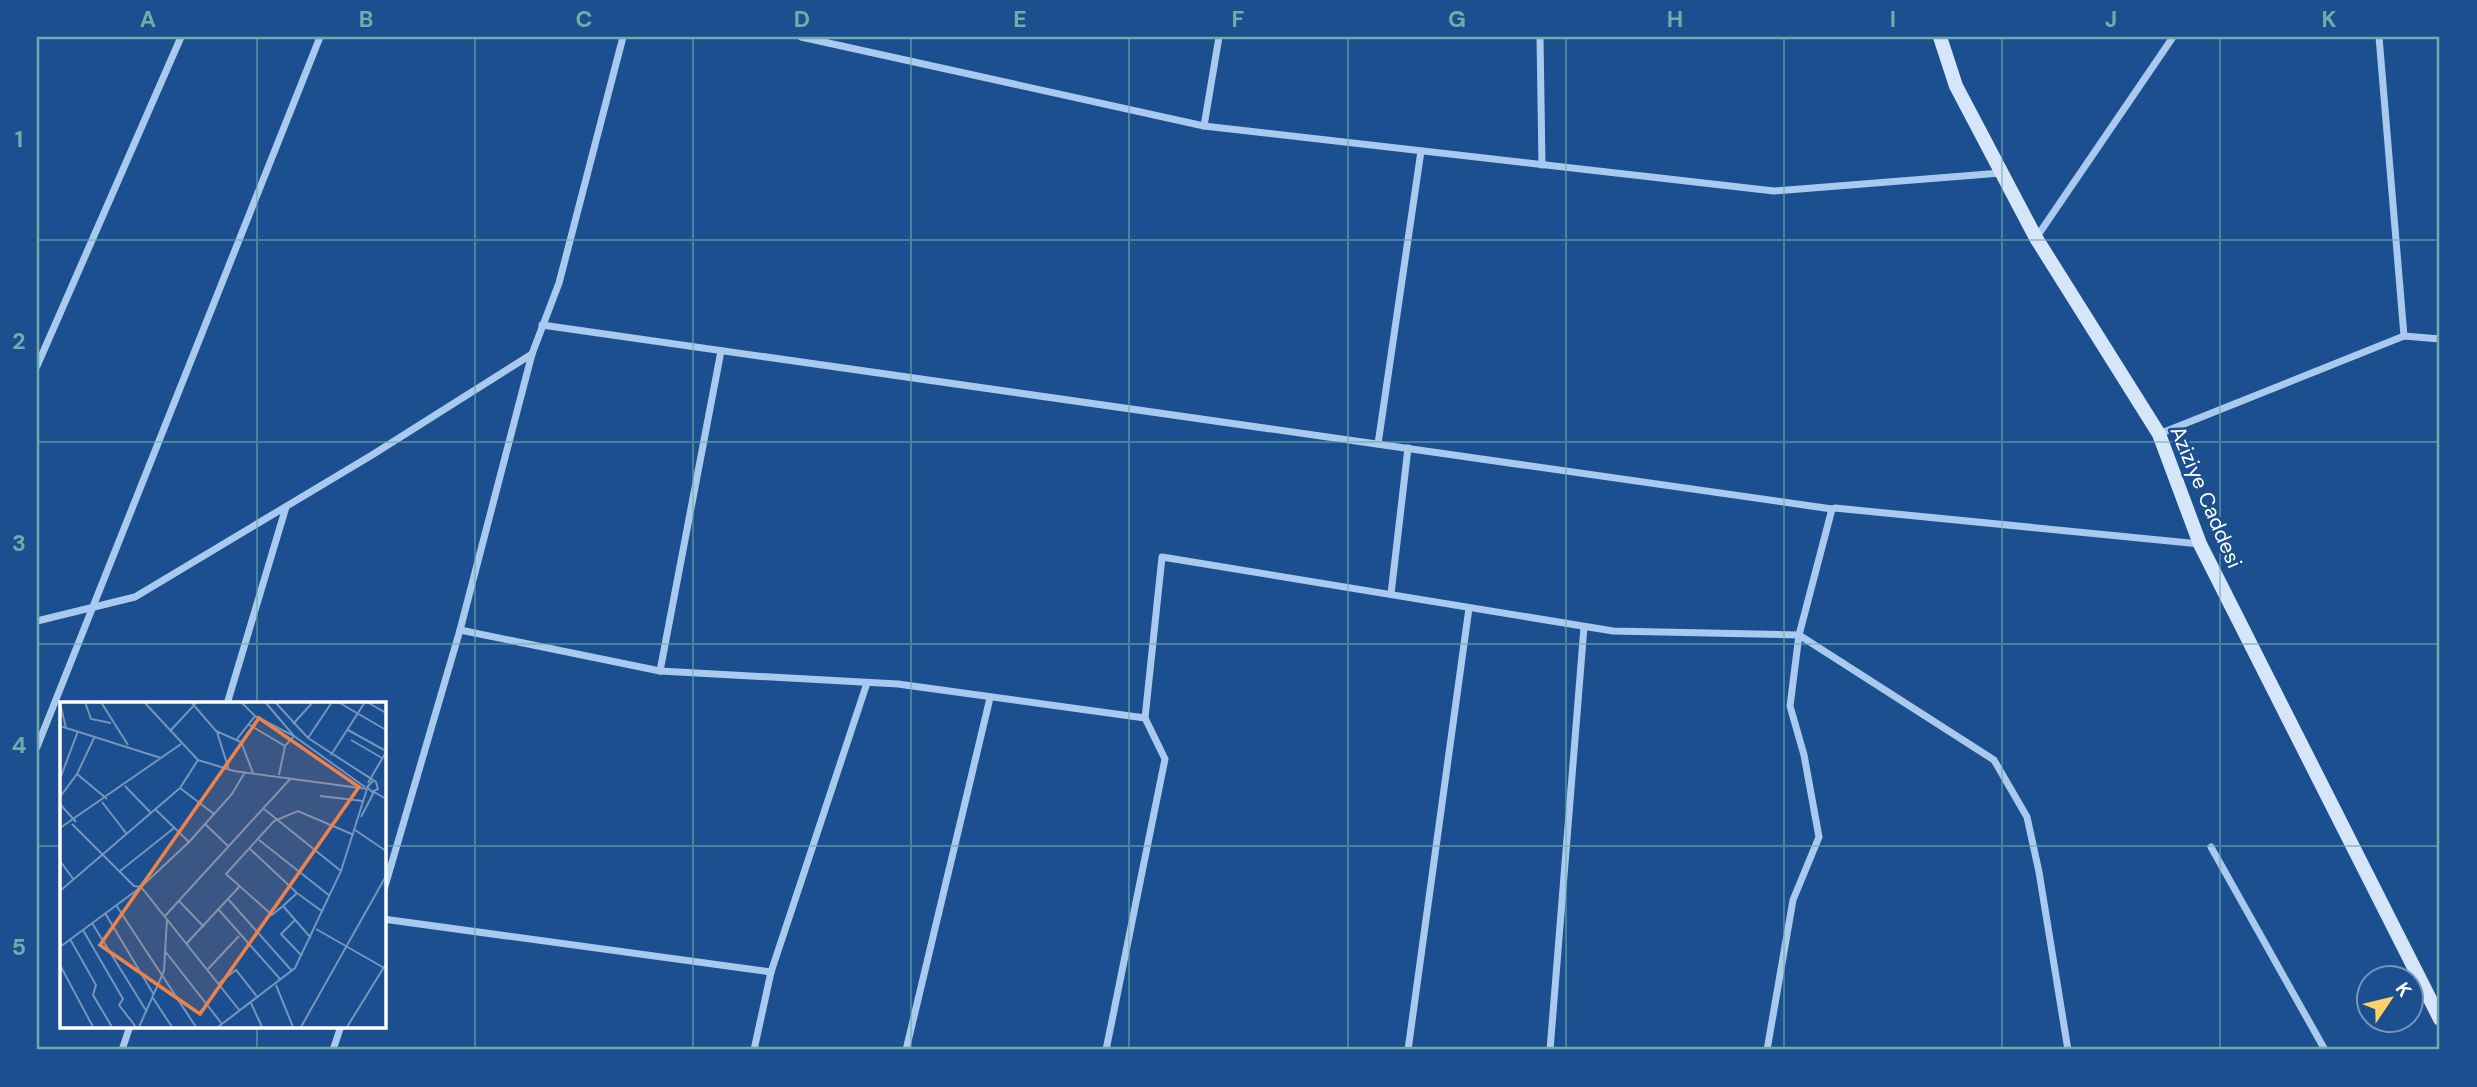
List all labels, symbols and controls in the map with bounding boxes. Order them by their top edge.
text: A [140,4,156,34]
text: B [359,4,373,34]
text: C [576,4,592,34]
text: D [794,4,810,34]
text: E [1013,4,1027,34]
text: F [1232,4,1245,34]
text: G [1448,4,1466,34]
text: H [1667,4,1683,34]
text: I [1890,4,1896,34]
text: J [2105,4,2117,34]
text: K [2321,4,2337,34]
text: 1 [15,124,23,154]
text: 2 [12,326,26,356]
street label: Aziziye Caddesi [2163,422,2249,572]
text: 3 [12,528,26,558]
inset map [60,702,385,1028]
text: 4 [12,730,27,760]
text: 5 [12,932,26,962]
north arrow [2354,964,2424,1034]
text: K [2390,977,2417,1002]

